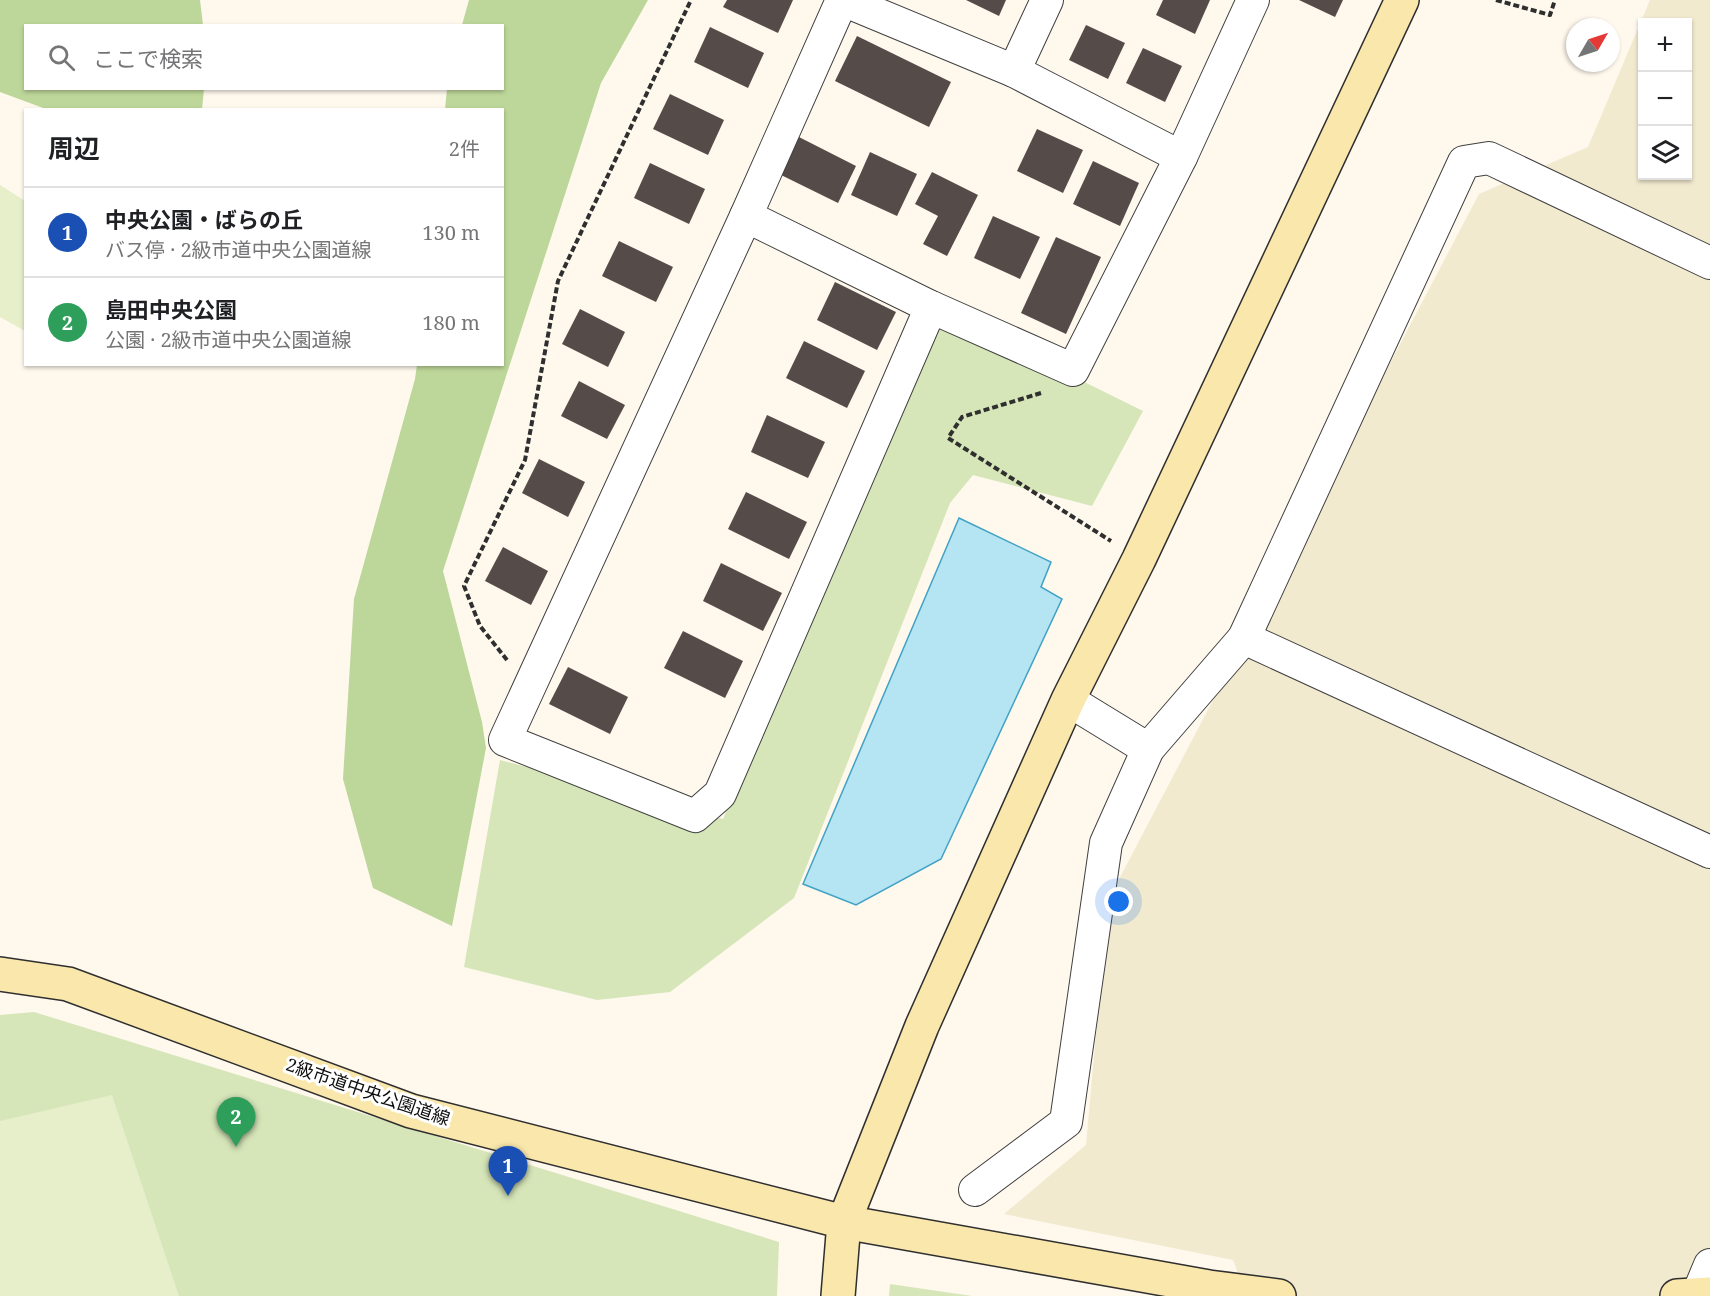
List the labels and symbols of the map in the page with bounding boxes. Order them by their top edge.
north arrow [1566,18,1620,72]
your location [1104,887,1133,916]
street label: 2級市道中央公園道線 [283,1052,454,1130]
pin: 2 [216,1098,256,1147]
pin: 1 [488,1146,528,1196]

